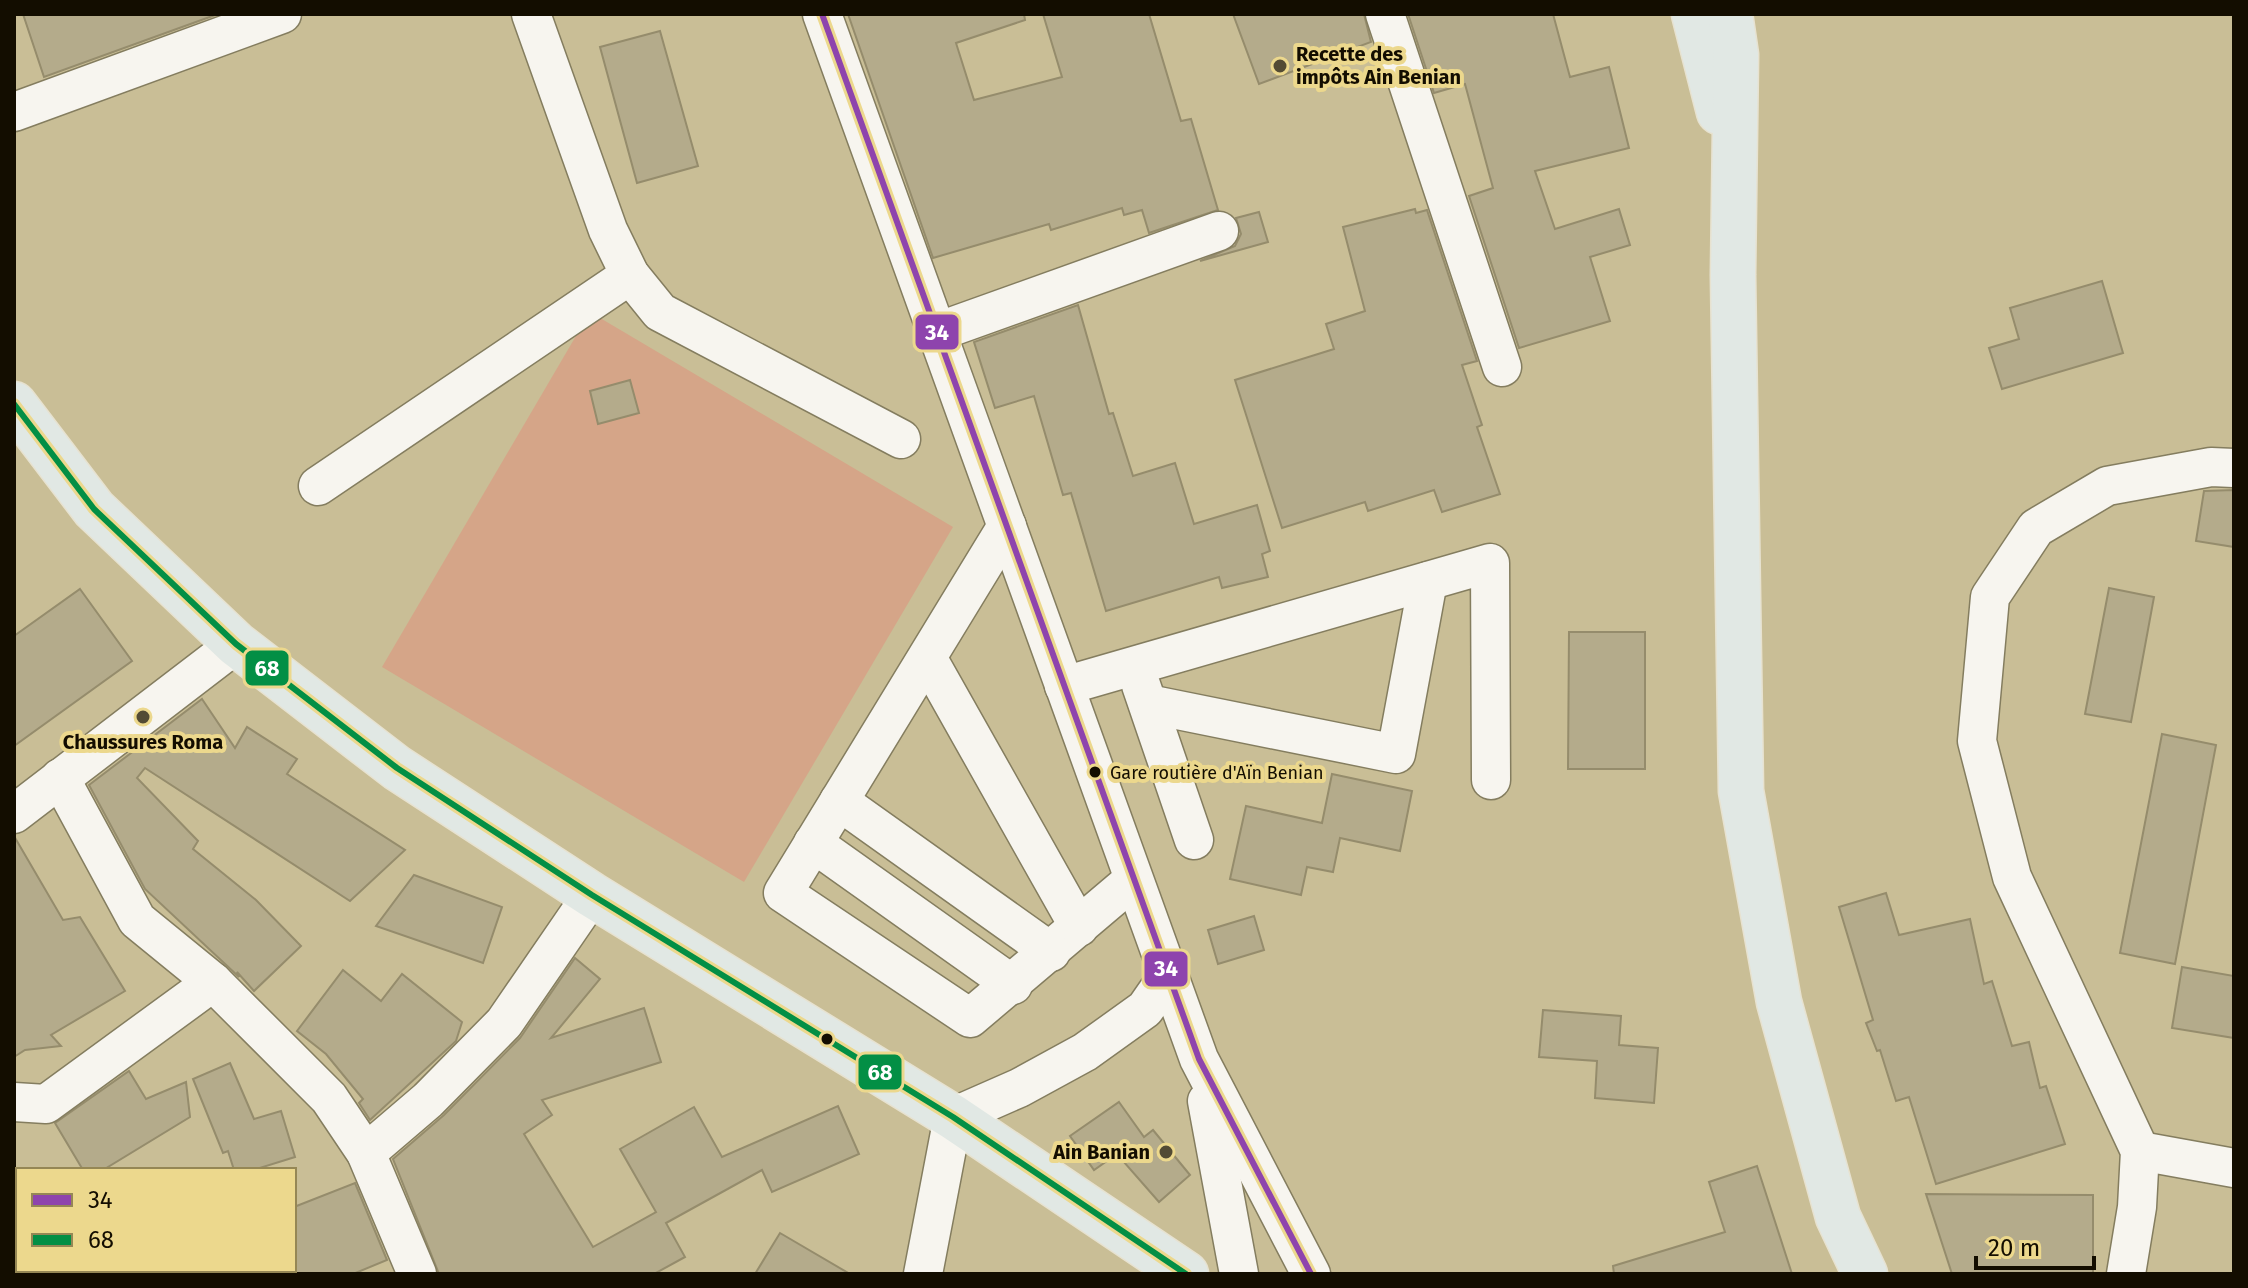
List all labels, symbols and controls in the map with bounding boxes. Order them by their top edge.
place label: Recette des impôts Ain Benian [1296,42,1461,89]
marker: Recette des impôts Ain Benian [1271,57,1289,75]
line badge: 34 [914,313,960,351]
text: 34 [924,319,949,346]
line badge: 68 [244,649,290,687]
text: 68 [254,655,280,682]
marker: Chaussures Roma [134,708,152,726]
place label: Chaussures Roma [63,730,223,754]
place label: Gare routière d'Aïn Benian [1110,762,1324,784]
marker: Gare routière d'Aïn Benian [1087,764,1103,780]
line badge: 34 [1143,950,1189,988]
text: 34 [1153,955,1178,982]
unlabelled marker [819,1031,835,1047]
line badge: 68 [857,1053,903,1091]
text: 68 [867,1059,893,1086]
place label: Ain Banian [1052,1140,1150,1164]
marker: Ain Banian [1157,1143,1175,1161]
legend [16,1168,296,1272]
text: 34 [88,1186,113,1214]
scale bar [1976,1220,2094,1270]
text: 68 [88,1226,114,1254]
text: 20 m [1988,1234,2040,1262]

